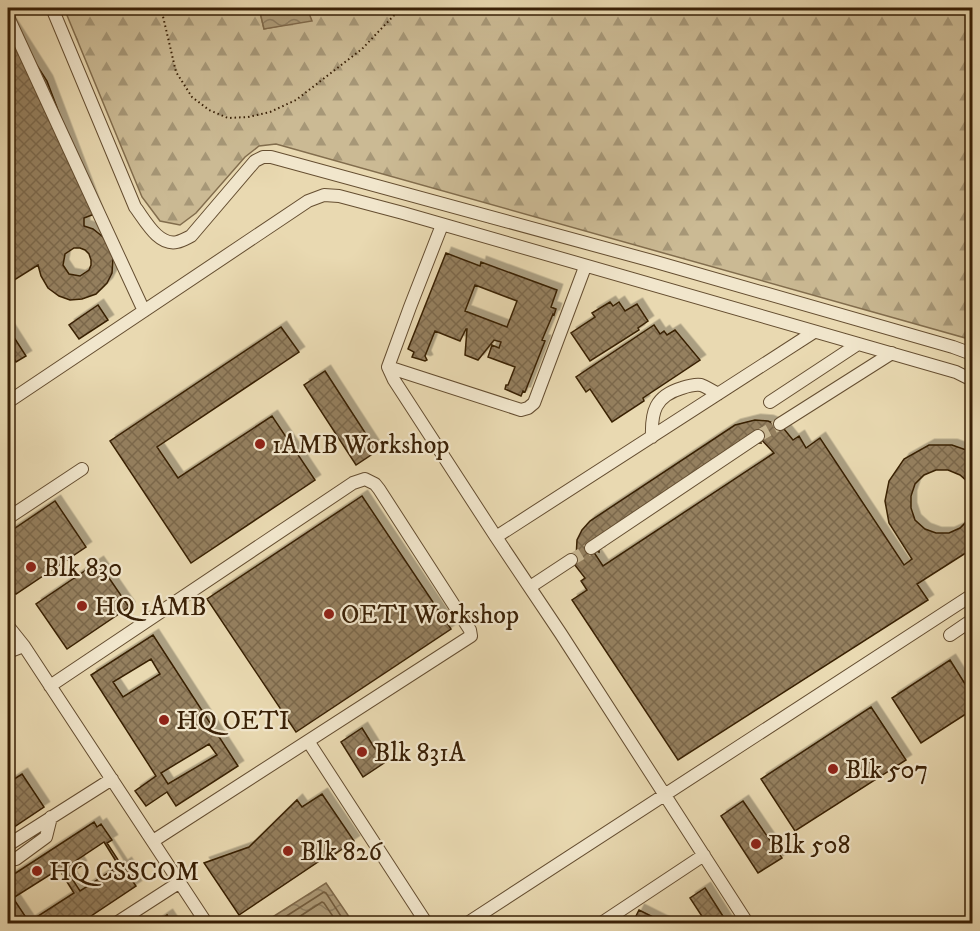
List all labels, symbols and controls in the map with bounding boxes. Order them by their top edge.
place label: 1AMB Workshop [272,429,449,462]
marker: 1AMB Workshop [253,437,267,451]
place label: Blk 830 [43,552,122,585]
marker: Blk 830 [24,560,38,574]
place label: HQ 1AMB [94,591,207,624]
marker: HQ 1AMB [75,599,89,613]
place label: OETI Workshop [341,599,519,632]
marker: OETI Workshop [322,607,336,621]
place label: HQ OETI [176,705,289,738]
marker: HQ OETI [157,713,171,727]
place label: Blk 831A [374,737,466,770]
marker: Blk 831A [355,745,369,759]
place label: Blk 507 [845,754,928,787]
marker: Blk 507 [826,762,840,776]
place label: Blk 508 [768,829,851,862]
place label: Blk 826 [300,836,383,869]
marker: Blk 508 [749,837,763,851]
marker: Blk 826 [281,844,295,858]
place label: HQ CSSCOM [49,856,199,889]
marker: HQ CSSCOM [30,864,44,878]

